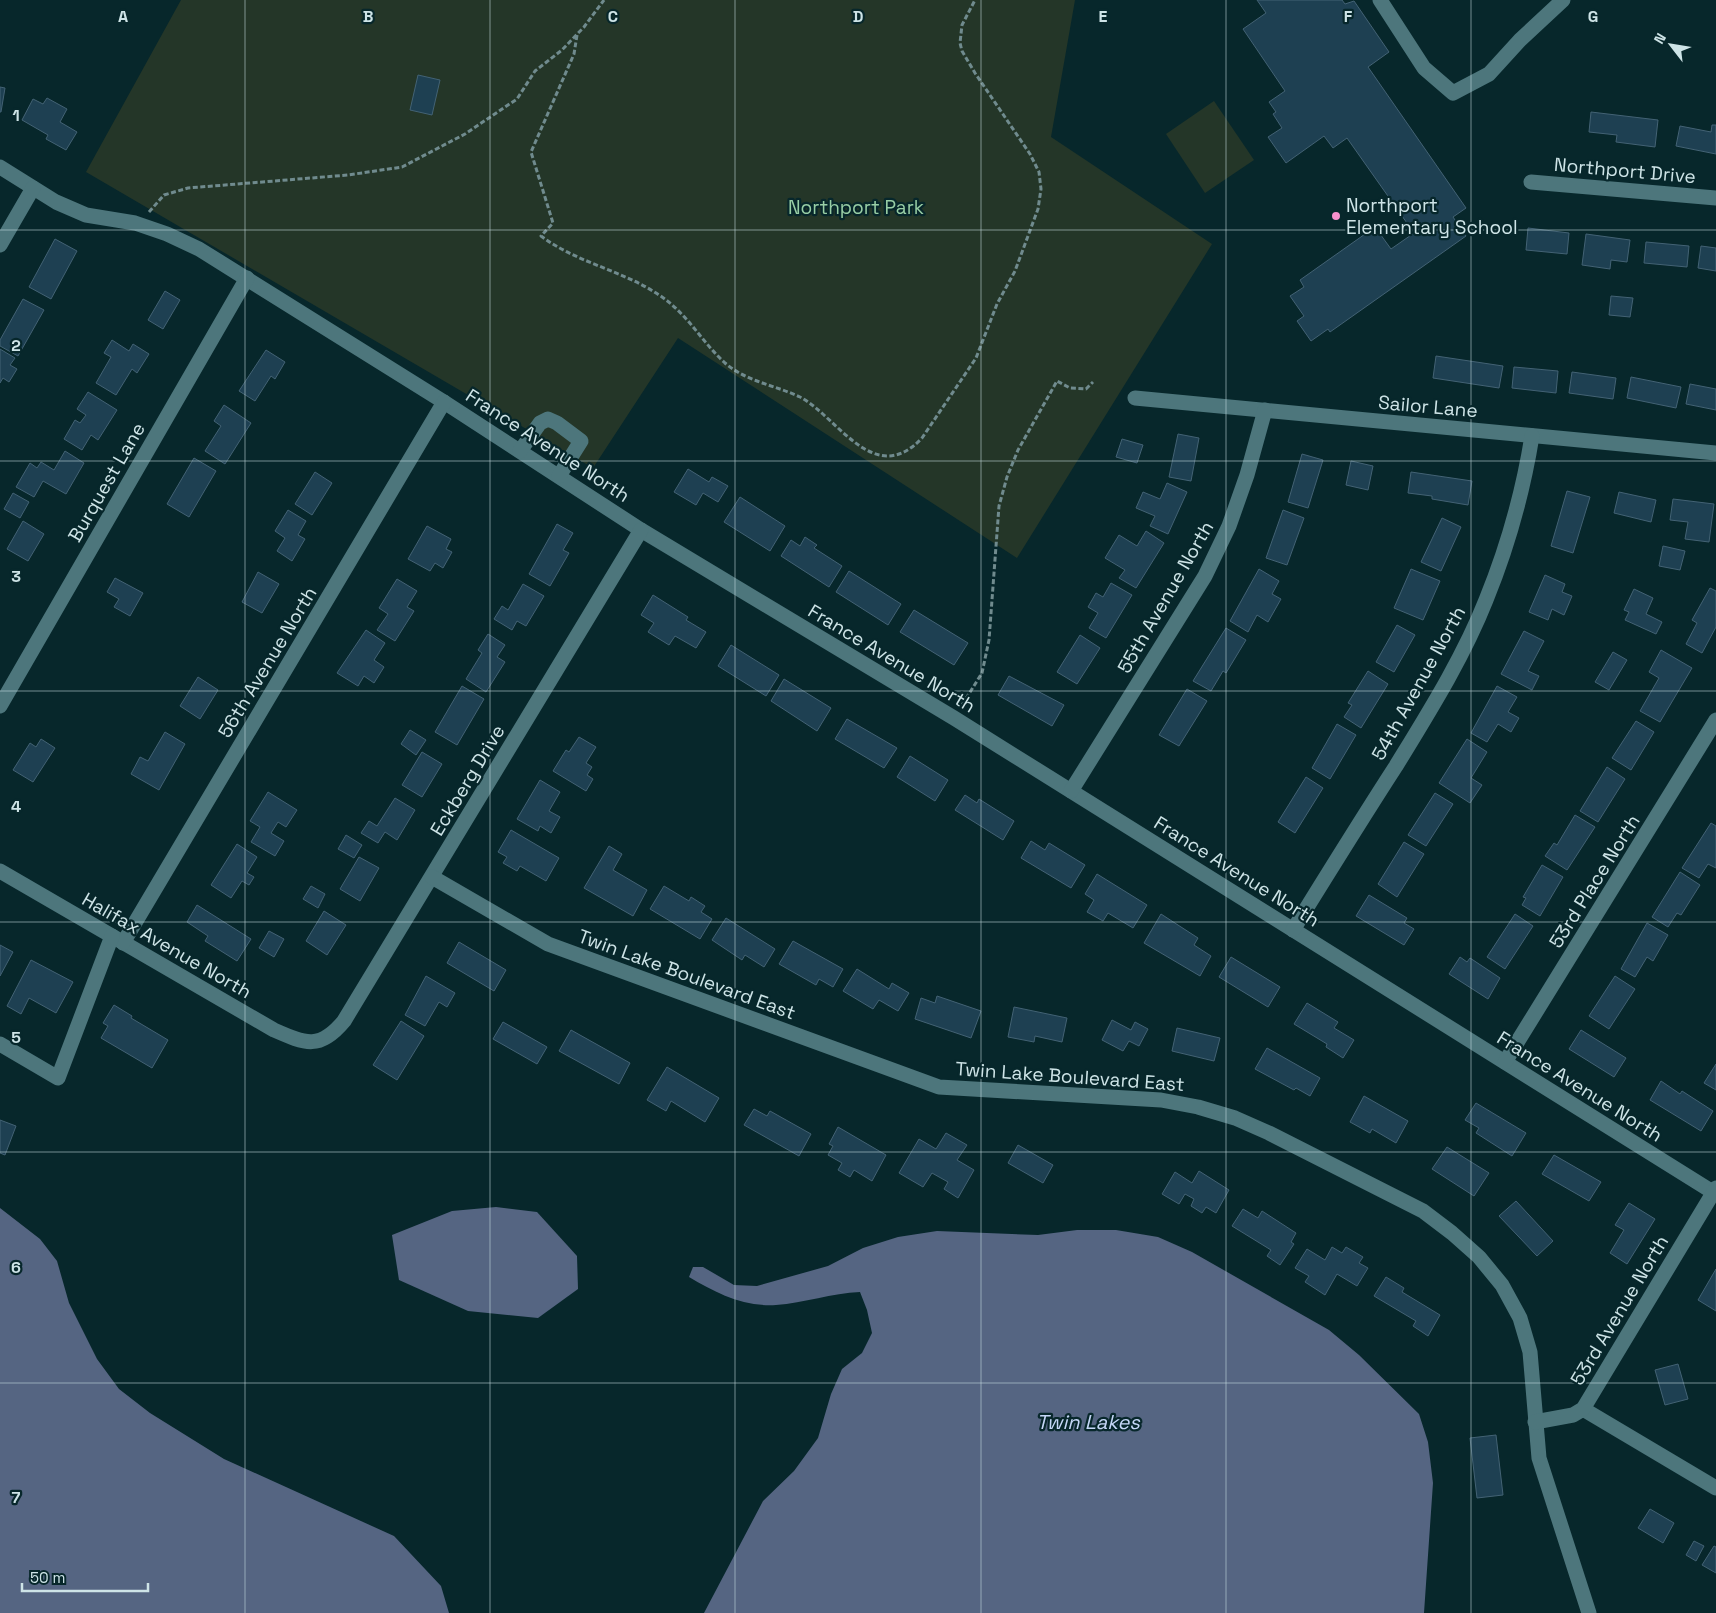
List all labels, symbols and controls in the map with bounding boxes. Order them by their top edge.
text: A [118,6,128,27]
text: B [363,6,373,27]
text: C [608,6,618,27]
text: D [853,6,863,27]
text: E [1099,6,1108,27]
text: F [1344,6,1353,27]
text: G [1588,6,1598,27]
north arrow [1646,20,1696,70]
text: N [1650,30,1670,47]
text: 1 [12,105,20,126]
street label: Northport Drive [1553,152,1697,189]
place label: Northport Elementary School [1346,193,1518,240]
park label: Northport Park [788,195,924,220]
marker: Northport Elementary School [1330,210,1342,222]
text: 2 [11,335,21,356]
street label: France Avenue North [461,383,635,508]
street label: Sailor Lane [1377,390,1479,423]
street label: Burquest Lane [62,418,151,546]
street label: 55th Avenue North [1112,517,1219,678]
text: 3 [11,566,21,587]
street label: 56th Avenue North [212,582,322,742]
street label: France Avenue North [804,599,980,718]
street label: 54th Avenue North [1366,602,1471,765]
street label: Eckberg Drive [424,720,510,840]
text: 4 [11,796,21,817]
street label: France Avenue North [1149,810,1324,933]
street label: 53rd Place North [1543,810,1646,953]
street label: Halifax Avenue North [78,887,256,1004]
street label: Twin Lake Boulevard East [575,923,799,1025]
street label: France Avenue North [1492,1025,1667,1148]
text: 5 [11,1027,21,1048]
street label: Twin Lake Boulevard East [955,1056,1185,1097]
street label: 53rd Avenue North [1565,1231,1674,1390]
text: 6 [11,1257,21,1278]
water label: Twin Lakes [1036,1409,1141,1435]
text: 7 [12,1487,21,1508]
scale bar [22,1560,149,1592]
text: 50 m [30,1568,65,1587]

